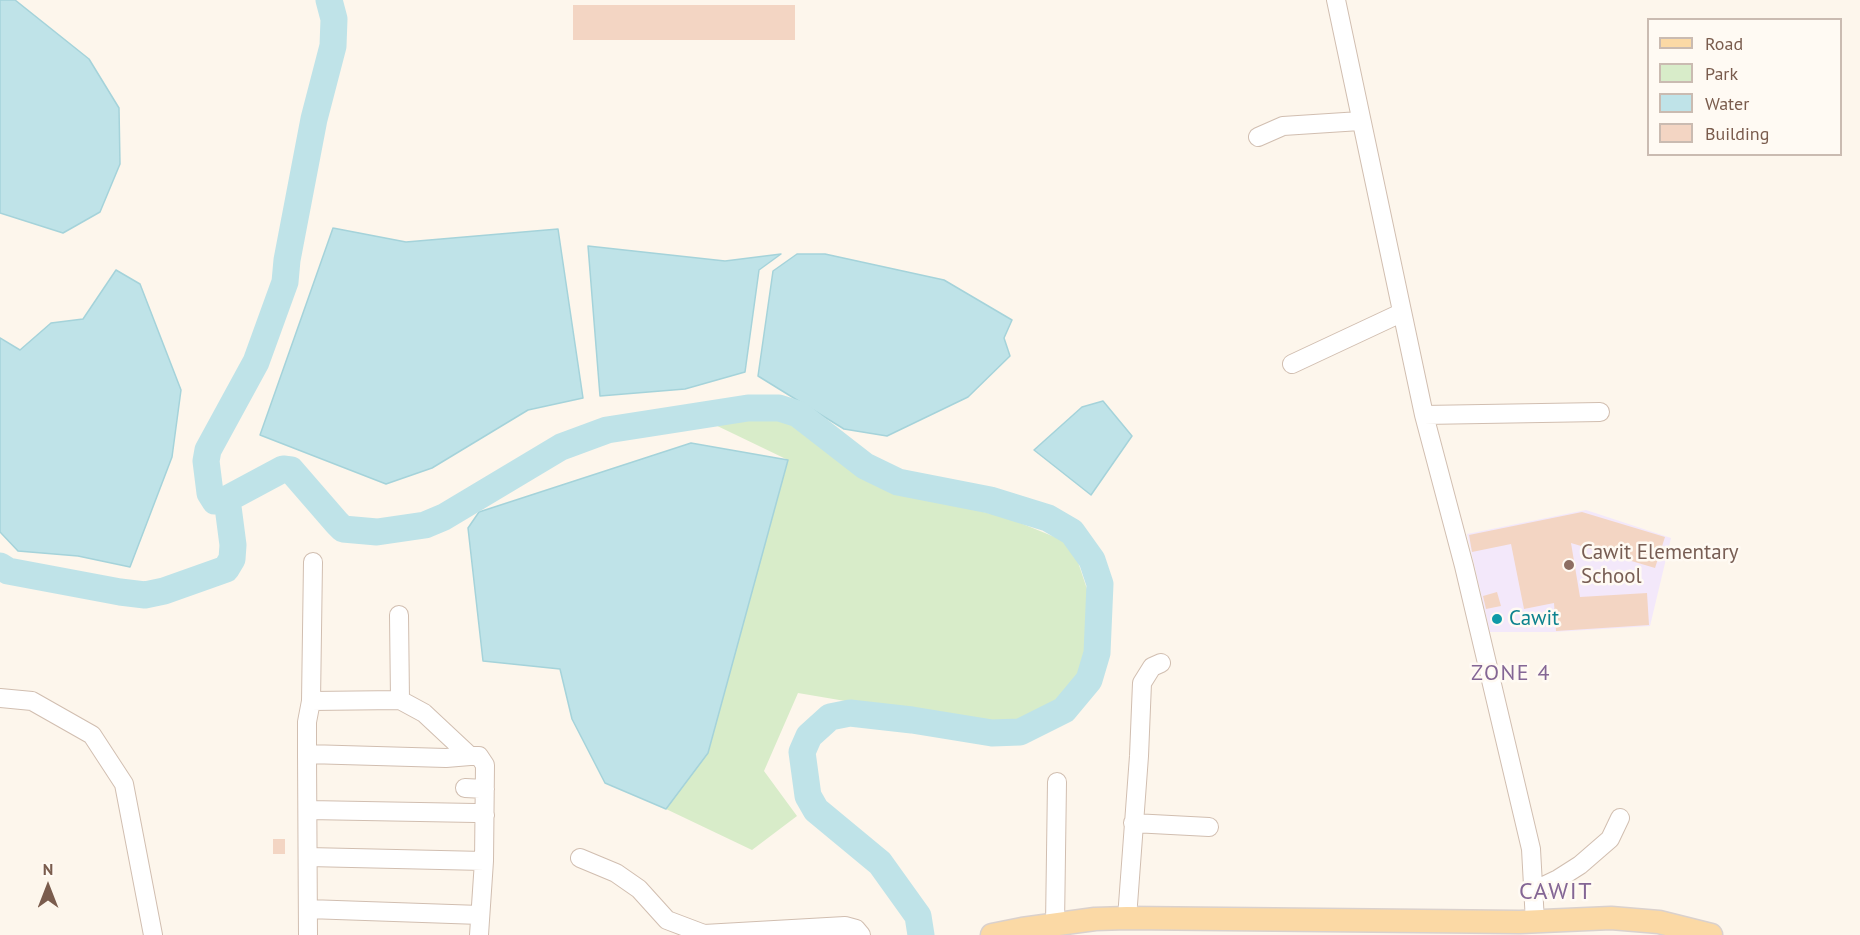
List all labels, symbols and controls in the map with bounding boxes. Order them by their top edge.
legend [1647,18,1842,156]
text: Road [1705,32,1743,55]
text: Park [1705,62,1738,85]
text: Water [1705,92,1749,115]
text: Building [1705,122,1769,145]
place label: Cawit Elementary School [1581,540,1739,590]
marker: Cawit Elementary School [1562,558,1576,572]
place label: Cawit [1509,606,1559,632]
marker: Cawit [1490,612,1504,626]
district label: ZONE 4 [1471,661,1551,687]
north arrow [18,857,78,917]
text: N [43,859,53,879]
district label: CAWIT [1519,878,1593,906]

